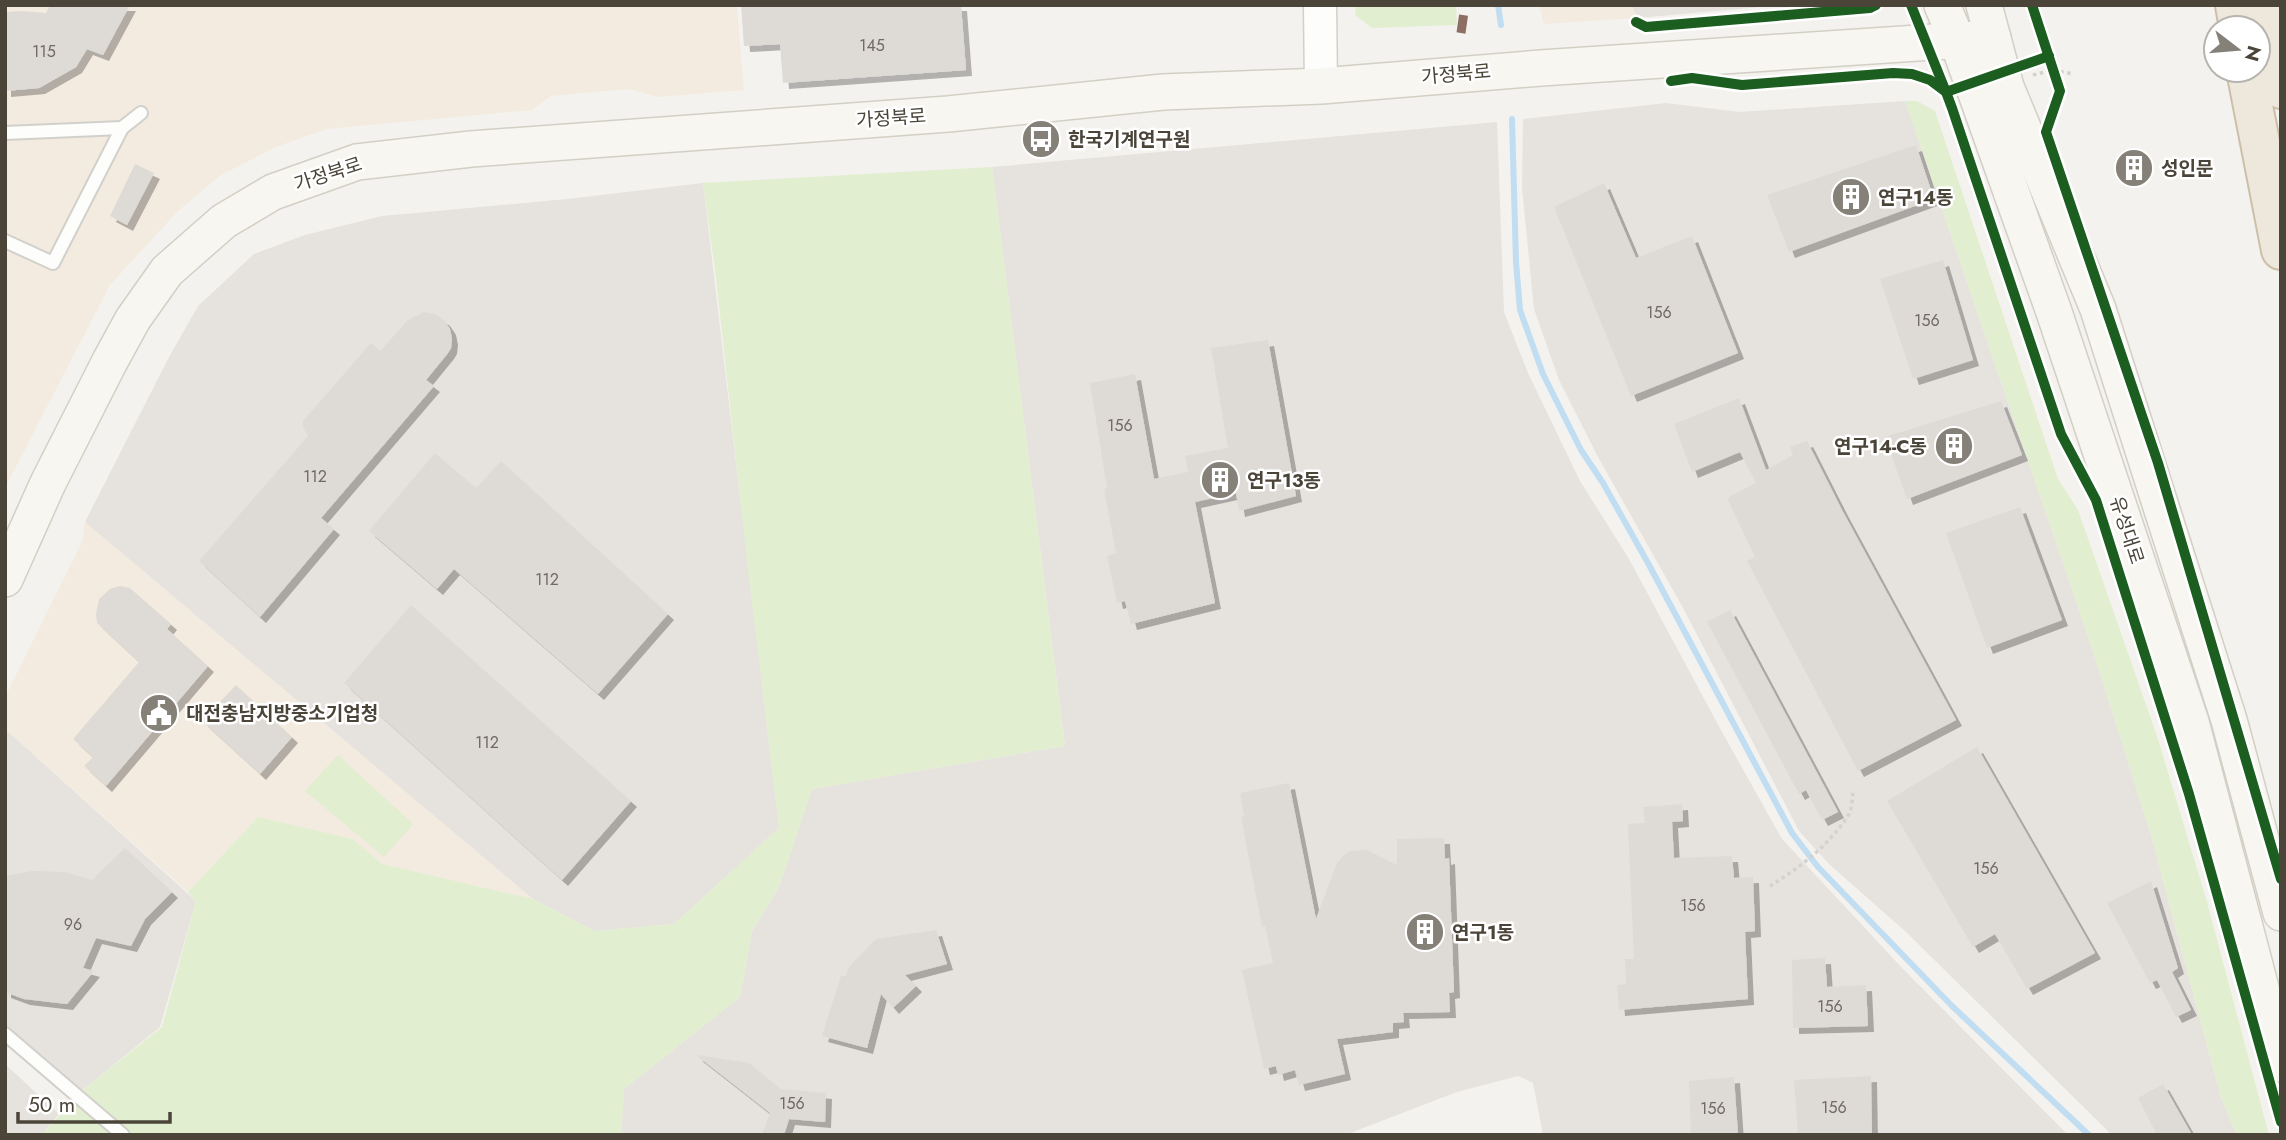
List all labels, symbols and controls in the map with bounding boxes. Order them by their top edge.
north arrow [2202,14,2272,84]
house number: 145 [859,34,885,57]
house number: 115 [32,40,56,63]
text: N [2238,43,2268,65]
street label: 가정북로 [1420,58,1492,90]
street label: 가정북로 [855,102,927,134]
bus stop icon: 한국기계연구원 [1020,118,1062,160]
place label: 한국기계연구원 [1068,126,1190,153]
building icon: 성인문 [2113,147,2155,189]
street label: 가정북로 [291,150,365,198]
place label: 성인문 [2161,155,2213,182]
building icon: 연구14동 [1830,176,1872,218]
place label: 연구14동 [1878,184,1953,211]
house number: 156 [1646,301,1672,324]
house number: 156 [1914,309,1940,332]
house number: 156 [1107,414,1133,437]
building icon: 연구14-C동 [1933,425,1975,467]
place label: 연구14-C동 [1834,433,1927,460]
building icon: 연구13동 [1199,459,1241,501]
house number: 112 [303,465,327,488]
place label: 연구13동 [1247,467,1321,494]
street label: 유성대로 [2103,493,2151,567]
house number: 112 [535,568,559,591]
public building icon: 대전충남지방중소기업청 [138,692,180,734]
place label: 대전충남지방중소기업청 [186,700,378,727]
house number: 112 [475,731,499,754]
house number: 156 [1973,857,1999,880]
house number: 156 [1680,894,1706,917]
building icon: 연구1동 [1404,911,1446,953]
house number: 96 [64,913,82,936]
place label: 연구1동 [1452,919,1514,946]
house number: 156 [1817,995,1843,1018]
scale bar [18,1080,170,1124]
text: 50 m [28,1090,75,1120]
house number: 156 [779,1092,805,1115]
house number: 156 [1821,1096,1847,1119]
house number: 156 [1700,1097,1726,1120]

